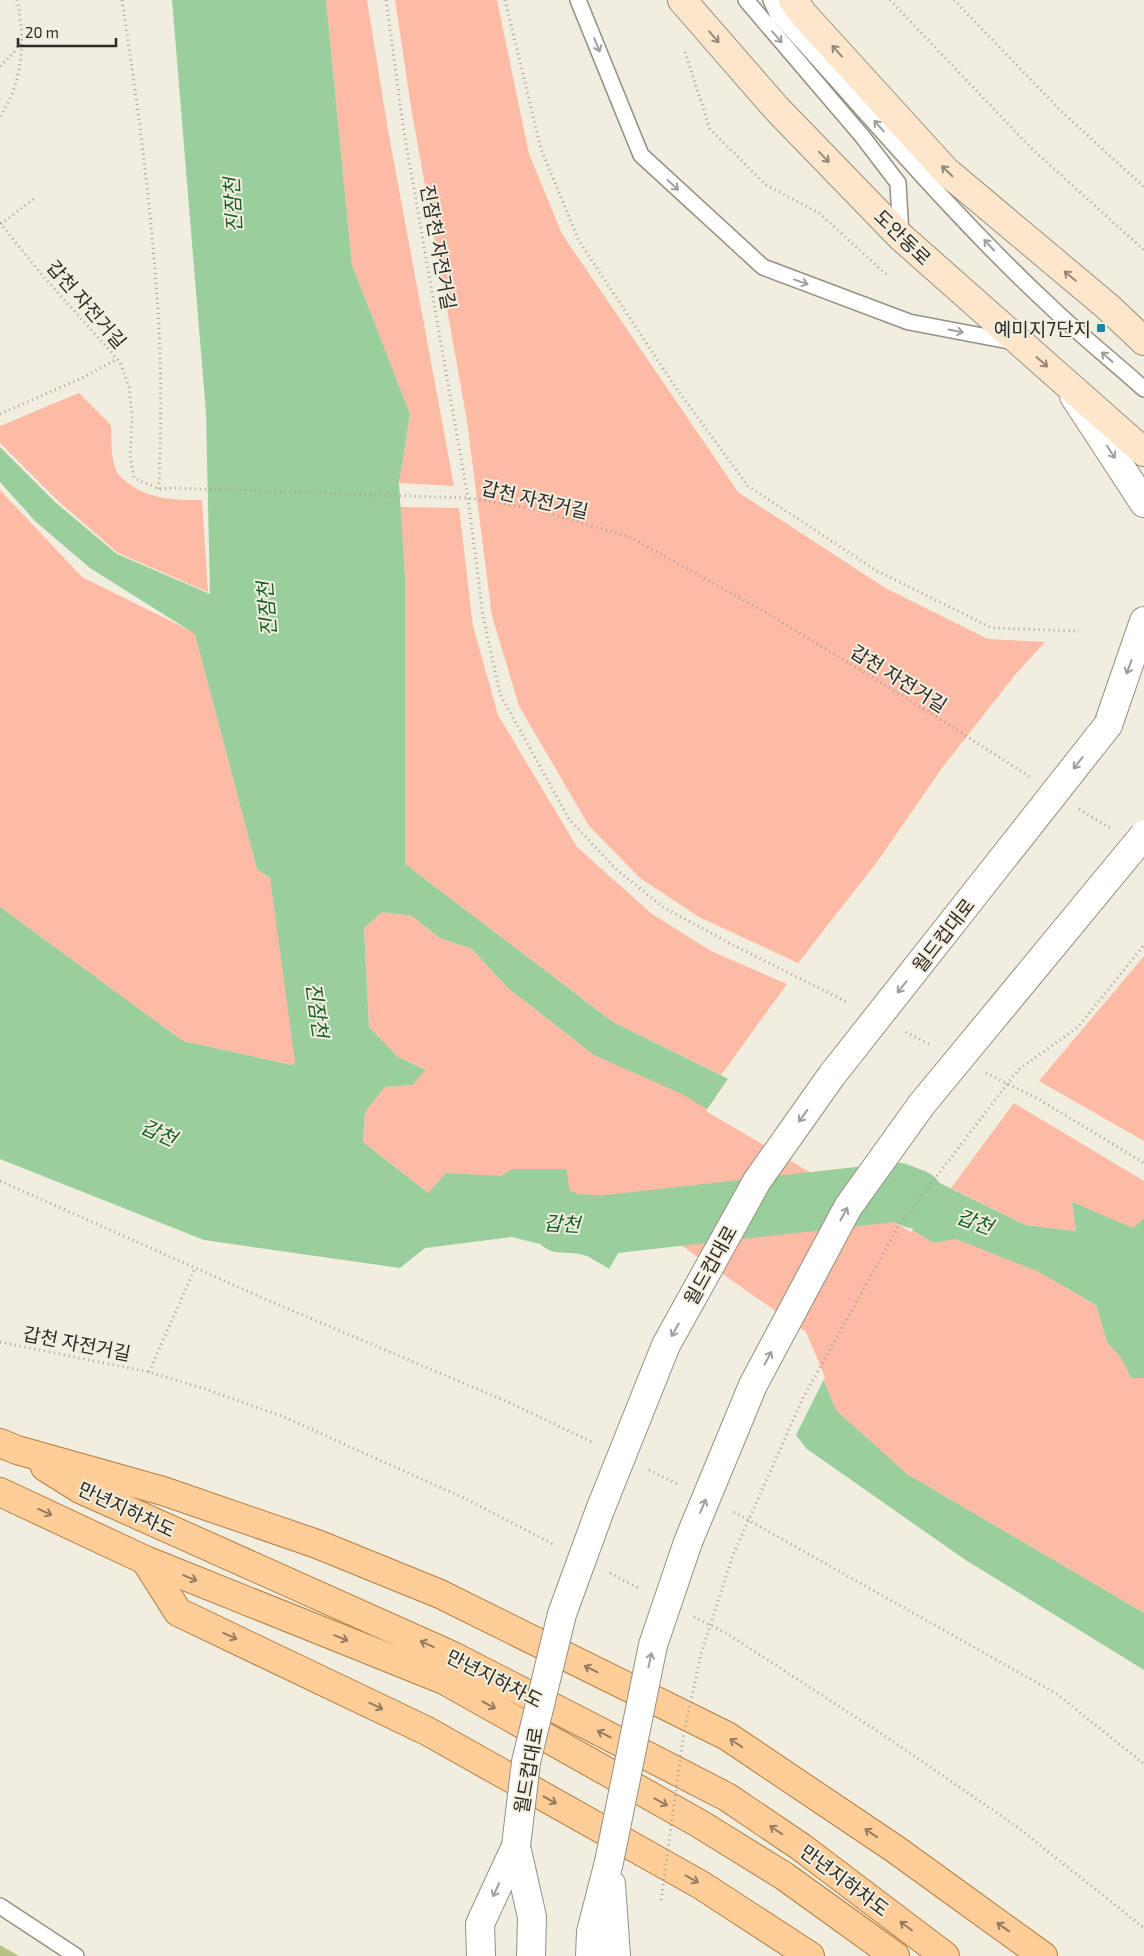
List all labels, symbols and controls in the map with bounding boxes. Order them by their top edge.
scale bar [18,15,115,47]
text: 20 m [25,23,59,41]
one-way arrow [709,30,720,43]
one-way arrow [772,30,783,43]
one-way arrow [592,37,602,52]
one-way arrow [831,44,843,57]
one-way arrow [873,119,885,132]
one-way arrow [817,151,830,163]
one-way arrow [940,165,953,177]
water label: 진잠천 [218,174,245,233]
one-way arrow [667,179,680,191]
street label: 진잠천 자전거길 [417,183,461,311]
street label: 도안동로 [870,204,936,270]
one-way arrow [983,239,995,252]
street label: 갑천 자전거길 [43,255,131,353]
one-way arrow [1064,270,1077,282]
one-way arrow [793,278,808,287]
place label: 예미지7단지 [994,317,1091,340]
marker: 예미지7단지 [1095,322,1107,334]
one-way arrow [947,326,963,336]
one-way arrow [1101,351,1114,362]
one-way arrow [1036,356,1049,368]
one-way arrow [1106,444,1116,458]
street label: 갑천 자전거길 [479,476,591,522]
water label: 진잠천 [251,578,280,638]
street label: 갑천 자전거길 [847,639,951,717]
one-way arrow [1124,659,1133,674]
one-way arrow [1073,756,1084,769]
street label: 월드컵대로 [907,893,979,977]
one-way arrow [896,980,907,993]
water label: 진잠천 [302,981,334,1042]
one-way arrow [798,1109,808,1123]
water label: 갑천 [137,1114,183,1152]
water label: 갑천 [954,1203,999,1239]
one-way arrow [840,1208,850,1222]
water label: 갑천 [543,1210,584,1236]
street label: 월드컵대로 [679,1221,741,1309]
street label: 갑천 자전거길 [21,1321,133,1365]
one-way arrow [669,1322,679,1337]
one-way arrow [763,1351,773,1365]
street label: 만년지하차도 [75,1476,179,1542]
one-way arrow [698,1499,708,1514]
one-way arrow [37,1507,52,1517]
one-way arrow [182,1574,197,1583]
one-way arrow [222,1632,237,1641]
one-way arrow [333,1634,348,1643]
one-way arrow [420,1639,435,1649]
street label: 만년지하차도 [443,1644,547,1712]
one-way arrow [646,1652,655,1668]
one-way arrow [584,1664,599,1674]
one-way arrow [481,1700,496,1710]
one-way arrow [368,1702,383,1711]
street label: 월드컵대로 [509,1725,547,1815]
one-way arrow [596,1729,611,1739]
one-way arrow [729,1737,743,1748]
one-way arrow [542,1796,557,1805]
one-way arrow [653,1797,668,1807]
one-way arrow [769,1825,783,1835]
one-way arrow [865,1827,879,1837]
street label: 만년지하차도 [796,1839,894,1921]
one-way arrow [684,1875,698,1885]
one-way arrow [490,1882,500,1897]
one-way arrow [900,1921,913,1932]
one-way arrow [997,1922,1011,1932]

